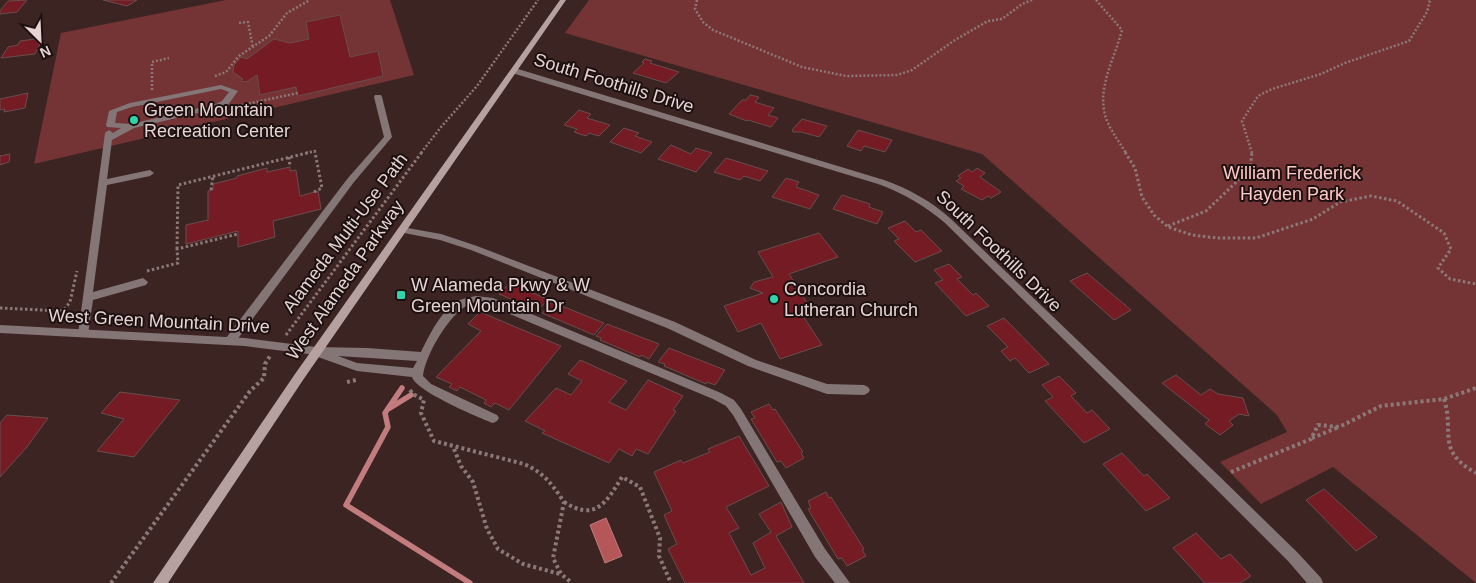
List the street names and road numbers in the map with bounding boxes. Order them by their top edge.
street label: South Foothills Drive [532,49,696,117]
street label: Alameda Multi-Use Path [279,149,411,317]
street label: South Foothills Drive [932,186,1066,316]
street label: West Alameda Parkway [282,197,408,363]
street label: West Green Mountain Drive [48,305,270,337]

